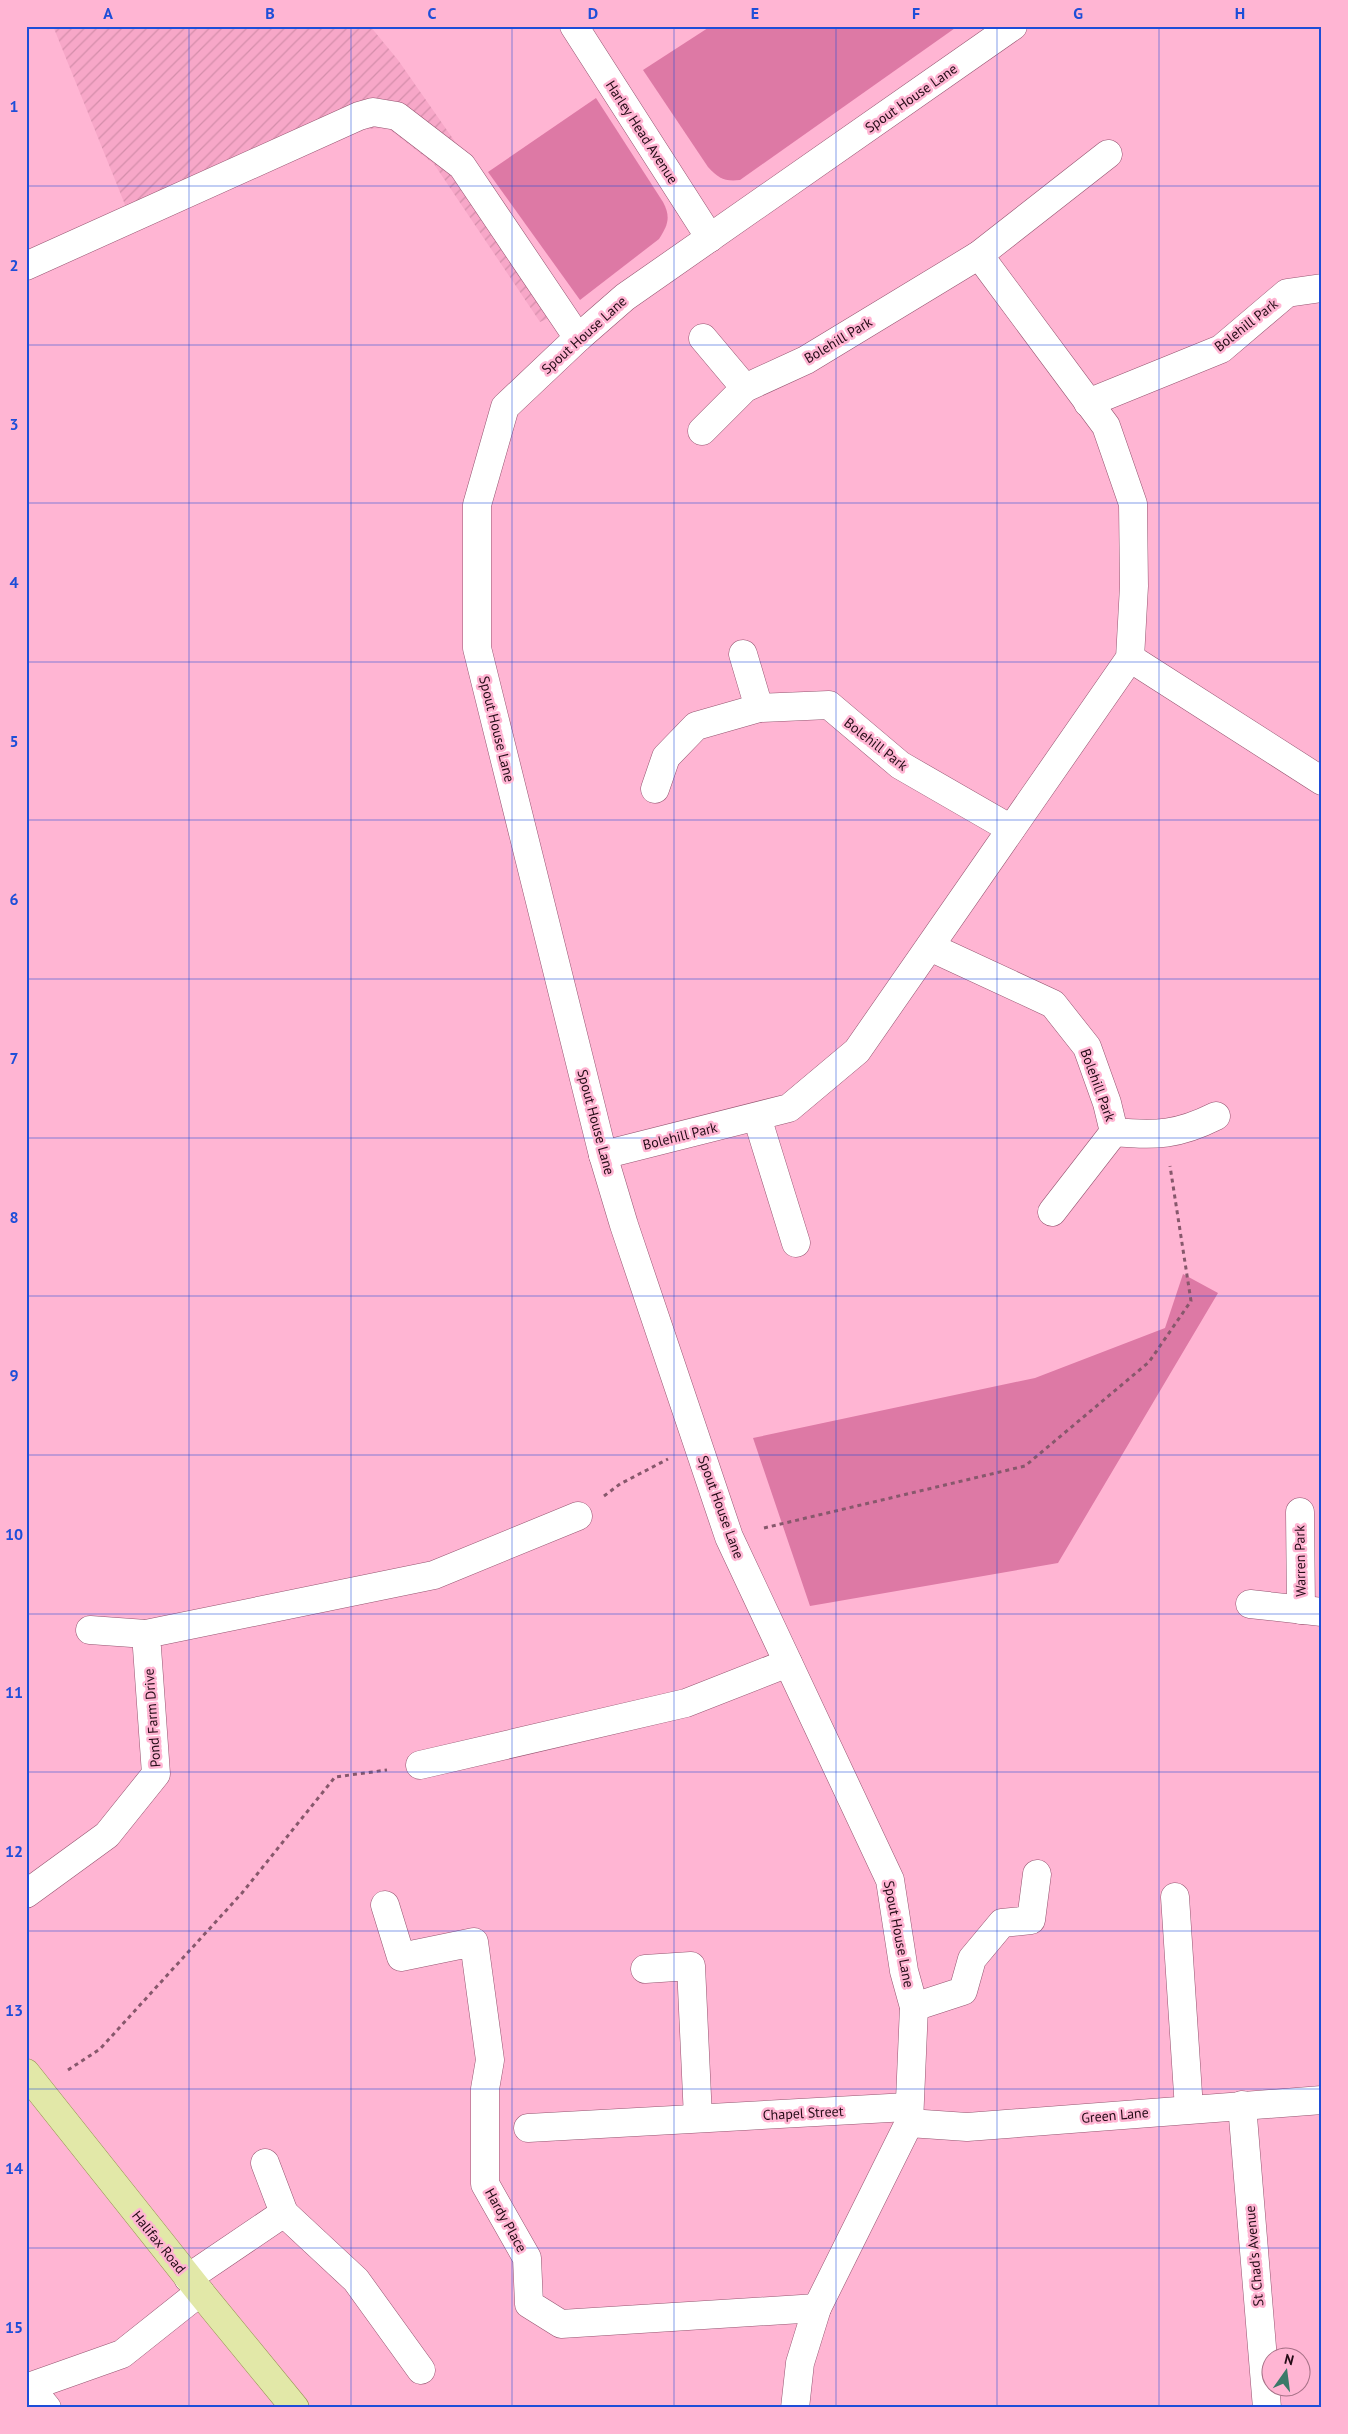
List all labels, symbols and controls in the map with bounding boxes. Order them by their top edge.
text: A [103,3,113,23]
text: B [265,3,275,23]
text: C [428,3,437,23]
text: D [588,3,598,23]
text: E [751,3,759,23]
text: F [912,3,920,23]
text: G [1073,3,1083,23]
text: H [1235,3,1245,23]
street label: Spout House Lane [861,60,961,136]
street label: Harley Head Avenue [602,77,682,187]
text: 1 [9,96,19,116]
text: 2 [9,255,19,275]
street label: Spout House Lane [538,292,630,378]
street label: Bolehill Park [1211,294,1282,355]
street label: Bolehill Park [801,313,875,367]
text: 3 [9,414,19,434]
text: 4 [9,572,19,592]
street label: Spout House Lane [475,674,519,784]
street label: Bolehill Park [841,714,912,775]
text: 5 [9,731,19,751]
text: 6 [9,889,19,909]
street label: Bolehill Park [1077,1046,1120,1124]
text: 7 [9,1048,19,1068]
street label: Spout House Lane [573,1067,619,1177]
street label: Bolehill Park [641,1118,719,1154]
text: 8 [9,1207,19,1227]
text: 9 [9,1365,19,1385]
street label: Spout House Lane [694,1453,748,1561]
text: 10 [5,1524,23,1544]
street label: Warren Park [1290,1525,1310,1597]
street label: Pond Farm Drive [140,1668,164,1768]
text: 11 [5,1682,23,1702]
text: 12 [5,1841,23,1861]
street label: Spout House Lane [880,1879,918,1989]
text: 13 [5,2000,23,2020]
street label: Chapel Street [762,2102,844,2124]
street label: Green Lane [1081,2103,1149,2127]
text: 14 [5,2158,23,2178]
street label: Hardy Place [481,2185,531,2255]
street label: St Chad's Avenue [1241,2205,1267,2307]
street label: Halifax Road [128,2207,190,2277]
text: 15 [5,2317,23,2337]
north arrow [1260,2346,1310,2396]
text: N [1283,2350,1296,2369]

